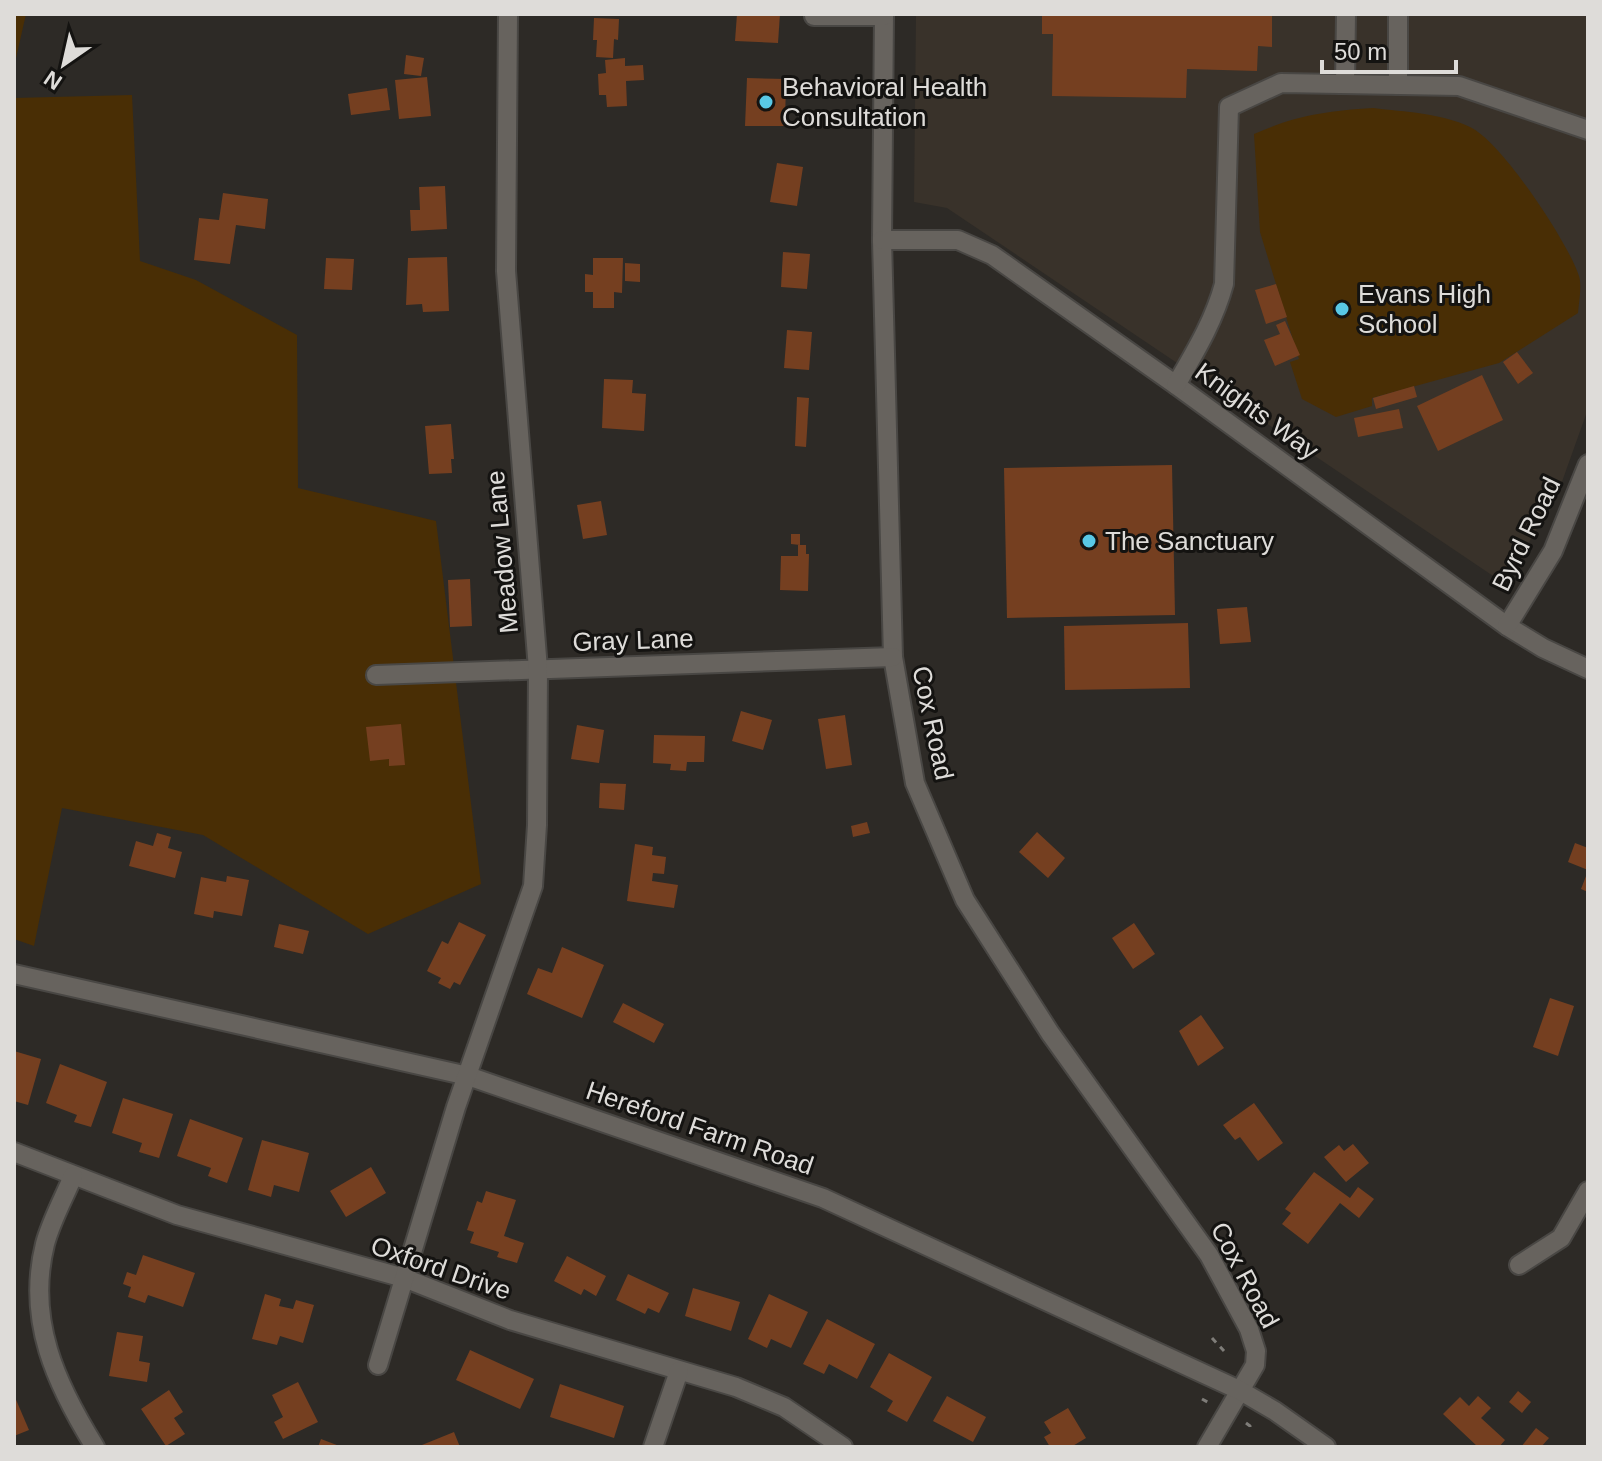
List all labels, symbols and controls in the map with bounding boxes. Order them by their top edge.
north arrow [24,24,104,104]
scale bar [1322,24,1456,74]
text: 50 m [1334,38,1387,65]
text: N [40,65,67,95]
place label: Behavioral Health Consultation [782,72,987,132]
marker: Behavioral Health Consultation [757,93,775,111]
place label: Evans High School [1358,279,1491,339]
marker: Evans High School [1333,300,1351,318]
street label: Knights Way [1190,356,1324,466]
street label: Meadow Lane [480,469,524,635]
street label: Byrd Road [1486,472,1566,596]
place label: The Sanctuary [1105,526,1274,556]
marker: The Sanctuary [1080,532,1098,550]
street label: Gray Lane [572,623,694,657]
street label: Cox Road [906,663,960,783]
street label: Hereford Farm Road [582,1075,818,1181]
street label: Cox Road [1205,1217,1285,1333]
street label: Oxford Drive [367,1230,515,1306]

